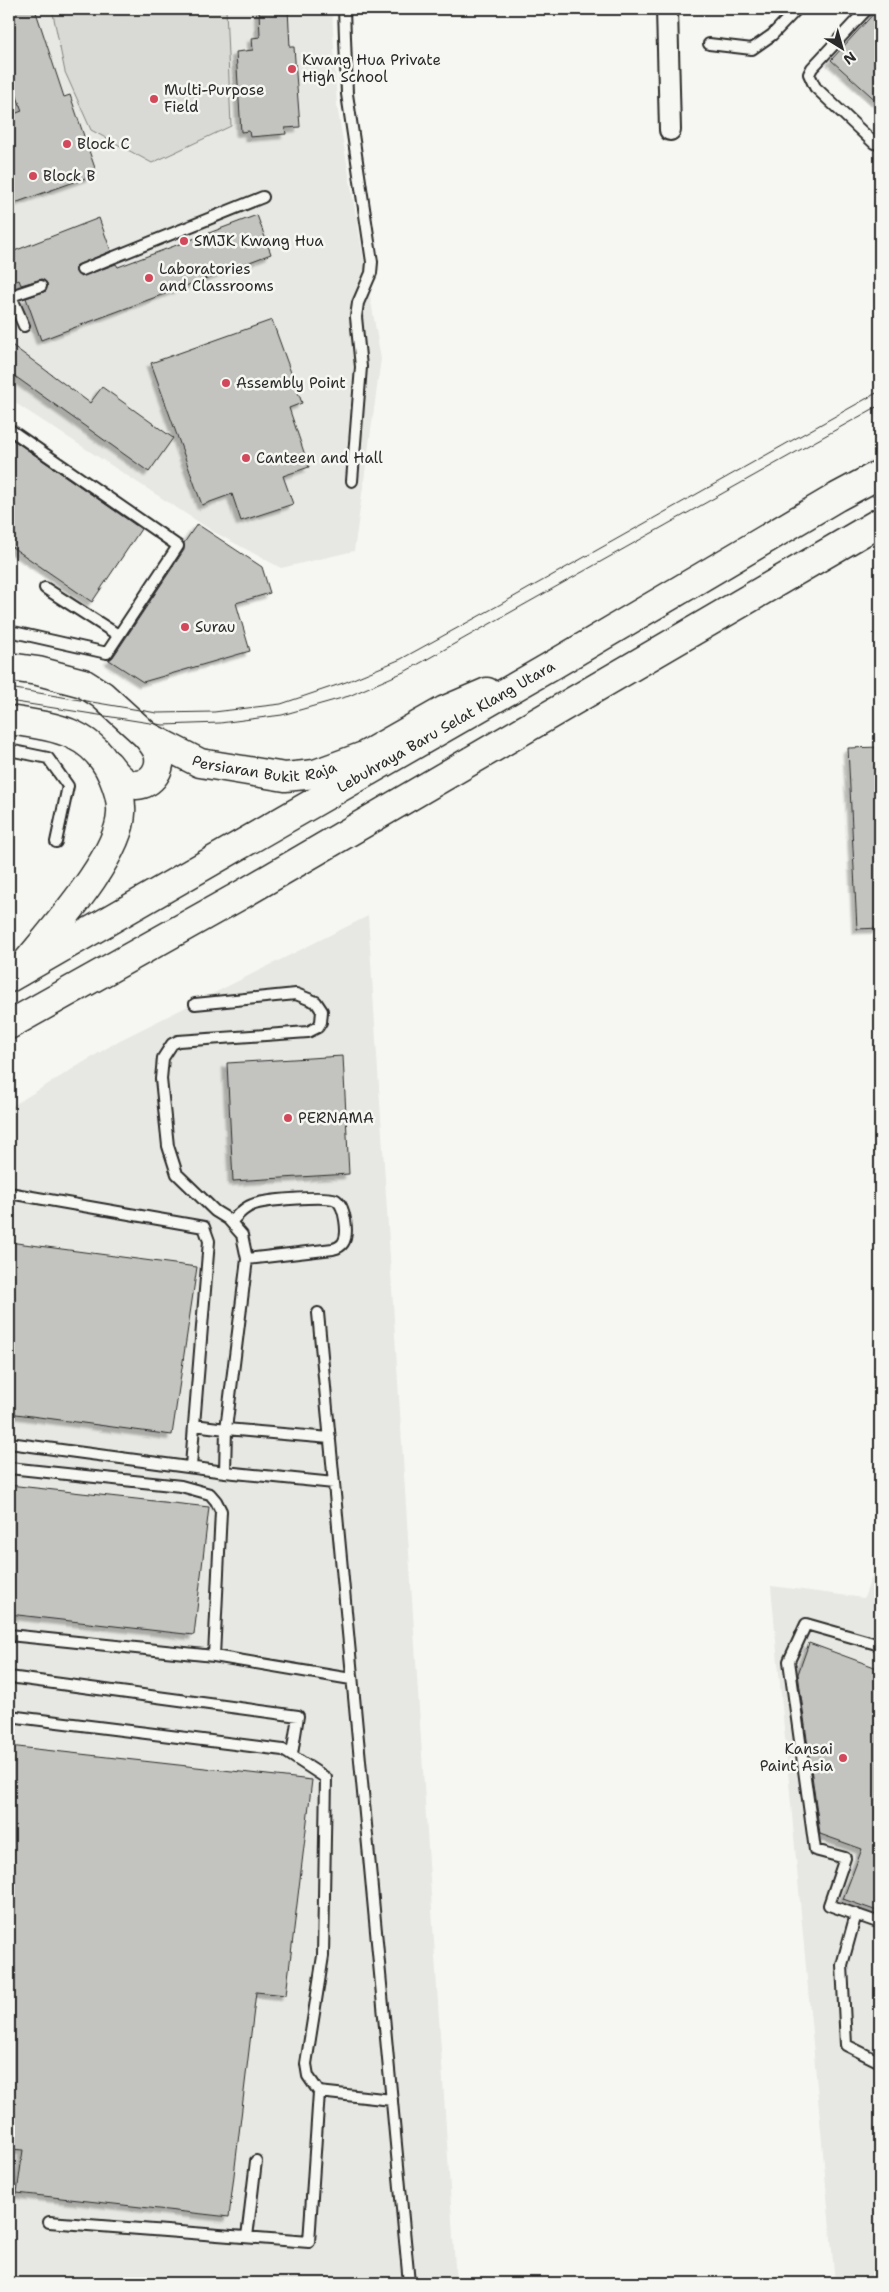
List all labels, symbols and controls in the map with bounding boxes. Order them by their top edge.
north arrow [816,22,866,72]
text: N [840,48,860,69]
place label: Kwang Hua Private High School [302,50,441,87]
marker: Kwang Hua Private High School [286,63,298,75]
place label: Multi-Purpose Field [164,80,265,117]
marker: Multi-Purpose Field [148,93,160,105]
place label: Block C [77,134,130,154]
marker: Block C [61,138,73,150]
place label: Block B [43,166,96,186]
marker: Block B [27,170,39,182]
place label: SMJK Kwang Hua [194,231,324,251]
marker: SMJK Kwang Hua [178,235,190,247]
place label: Laboratories and Classrooms [159,259,274,296]
marker: Laboratories and Classrooms [143,272,155,284]
place label: Assembly Point [236,373,346,393]
marker: Assembly Point [220,377,232,389]
place label: Canteen and Hall [256,448,383,468]
marker: Canteen and Hall [240,452,252,464]
place label: Surau [195,617,235,637]
marker: Surau [179,621,191,633]
street label: Lebuhraya Baru Selat Klang Utara [333,656,559,797]
street label: Persiaran Bukit Raja [188,750,340,787]
place label: PERNAMA [298,1108,374,1128]
marker: PERNAMA [282,1112,294,1124]
place label: Kansai Paint Asia [760,1739,834,1776]
marker: Kansai Paint Asia [837,1752,849,1764]

